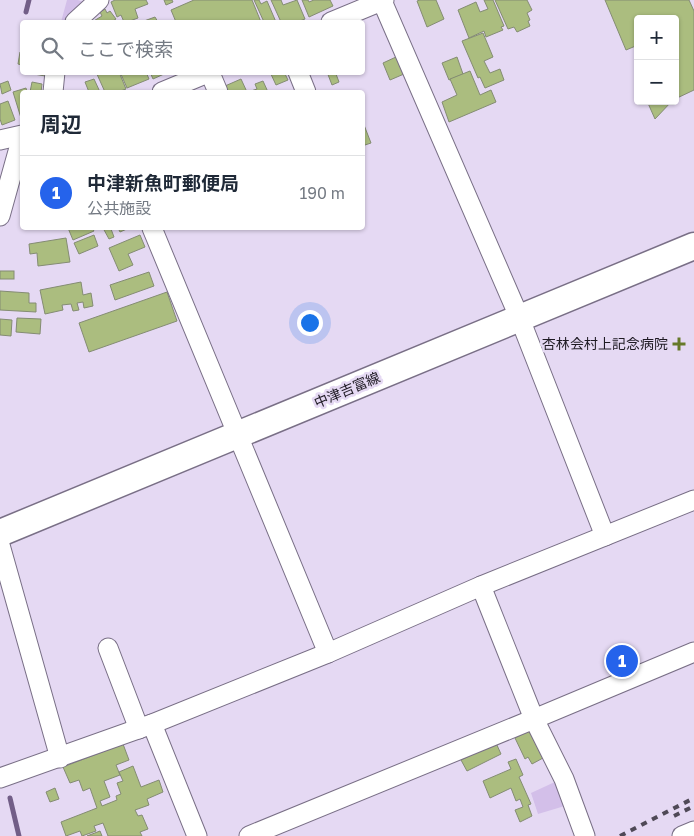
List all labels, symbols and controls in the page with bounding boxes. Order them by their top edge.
map controls [634,15,679,105]
button: + [634,15,679,60]
search box [20,20,365,75]
icon: search [38,34,66,62]
text: ここで検索 [78,37,173,60]
button: − [634,60,679,105]
text: 周辺 [40,111,82,137]
text: 中津新魚町郵便局 [87,171,239,194]
text: 1 [52,183,60,203]
text: 190 m [299,183,345,203]
text: 公共施設 [87,198,151,218]
your location [297,310,323,336]
place label: 杏林会村上記念病院 [542,335,668,352]
marker: 杏林会村上記念病院 [672,337,686,351]
street label: 中津吉富線 [311,368,382,411]
pin: 1 [606,642,638,680]

